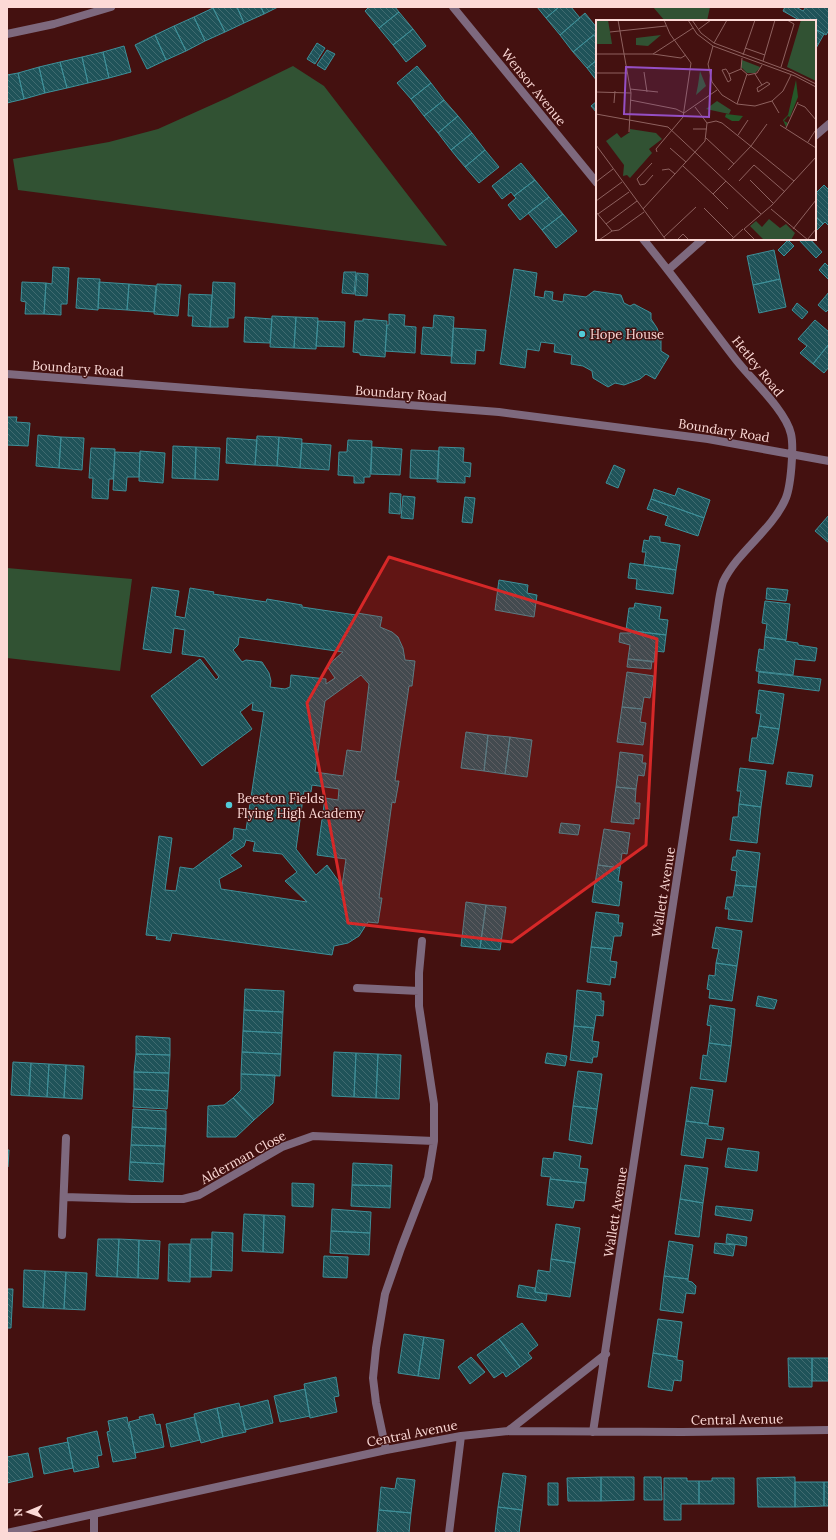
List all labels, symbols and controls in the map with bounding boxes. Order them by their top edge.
inset map [596,20,816,240]
street label: Wensor Avenue [497,45,570,129]
place label: Hope House [590,326,664,343]
marker: Hope House [577,329,587,339]
street label: Hetley Road [728,333,787,400]
street label: Boundary Road [31,357,125,380]
street label: Boundary Road [354,382,448,405]
street label: Boundary Road [677,415,771,446]
place label: Beeston Fields Flying High Academy [237,790,364,822]
marker: Beeston Fields Flying High Academy [224,800,234,810]
street label: Wallett Avenue [648,846,679,938]
street label: Alderman Close [197,1127,289,1188]
street label: Wallett Avenue [600,1166,631,1258]
street label: Central Avenue [691,1410,783,1429]
street label: Central Avenue [365,1416,459,1451]
north arrow [8,1492,48,1532]
text: N [11,1507,25,1517]

